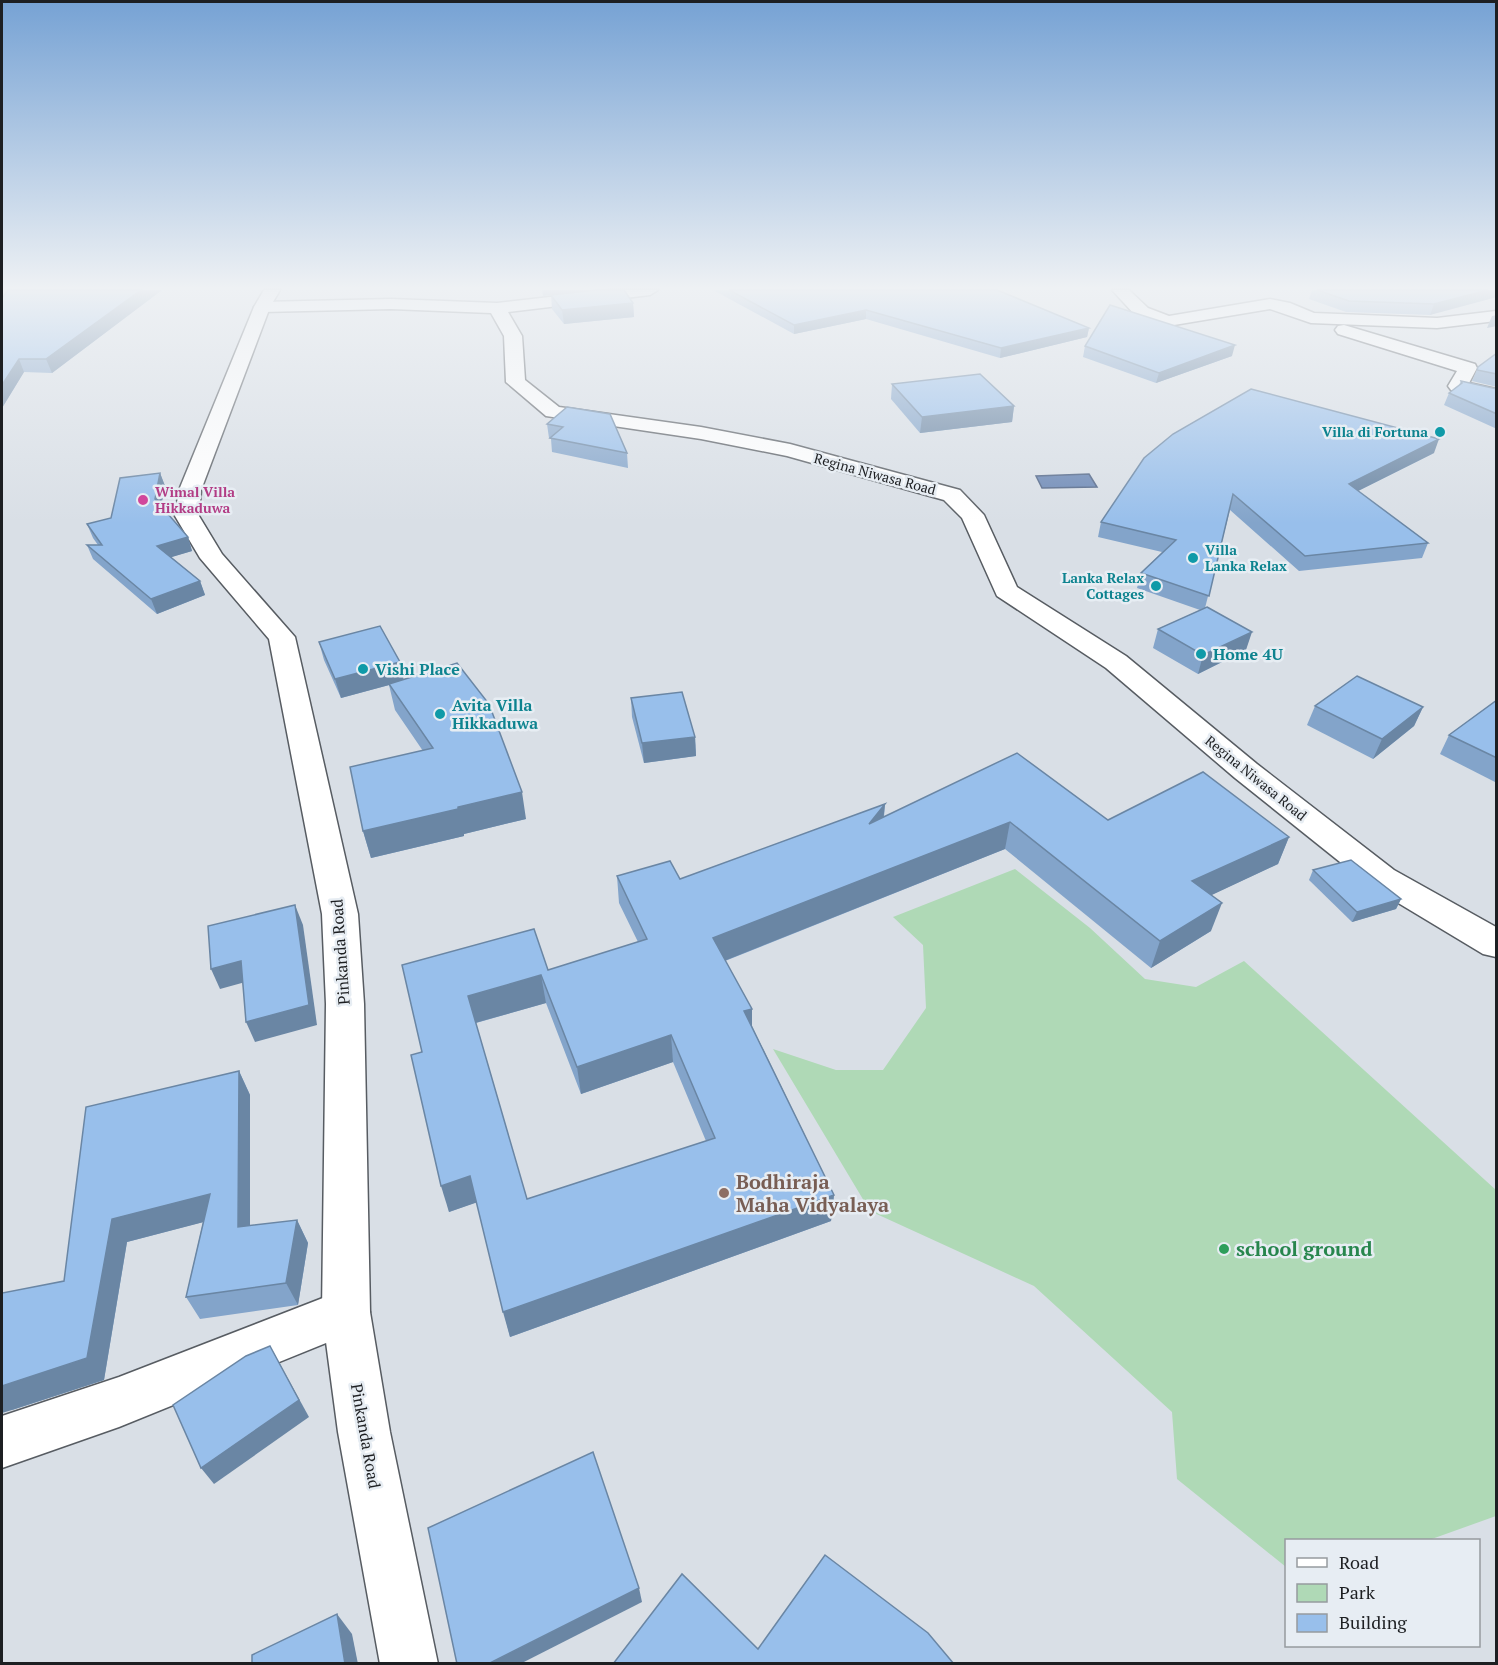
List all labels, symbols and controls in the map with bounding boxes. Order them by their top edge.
place label: Villa di Fortuna [1322,422,1428,441]
marker: Villa di Fortuna [1433,425,1447,439]
street label: Regina Niwasa Road [812,448,938,499]
place label: Wimal Villa Hikkaduwa [155,482,235,517]
marker: Wimal Villa Hikkaduwa [136,493,150,507]
place label: Villa Lanka Relax [1205,540,1287,575]
marker: Villa Lanka Relax [1186,551,1200,565]
place label: Lanka Relax Cottages [1062,568,1144,603]
marker: Lanka Relax Cottages [1149,579,1163,593]
place label: Home 4U [1213,643,1284,665]
marker: Home 4U [1194,647,1208,661]
place label: Vishi Place [375,658,460,680]
marker: Vishi Place [356,662,370,676]
place label: Avita Villa Hikkaduwa [452,694,538,734]
marker: Avita Villa Hikkaduwa [433,707,447,721]
street label: Regina Niwasa Road [1202,731,1311,825]
street label: Pinkanda Road [325,898,355,1006]
place label: Bodhiraja Maha Vidyalaya [736,1168,889,1218]
marker: Bodhiraja Maha Vidyalaya [717,1186,731,1200]
place label: school ground [1236,1235,1372,1262]
marker: school ground [1217,1242,1231,1256]
street label: Pinkanda Road [346,1382,386,1490]
legend [1285,1539,1480,1647]
text: Road [1339,1550,1379,1574]
text: Park [1339,1580,1376,1604]
text: Building [1339,1610,1407,1634]

